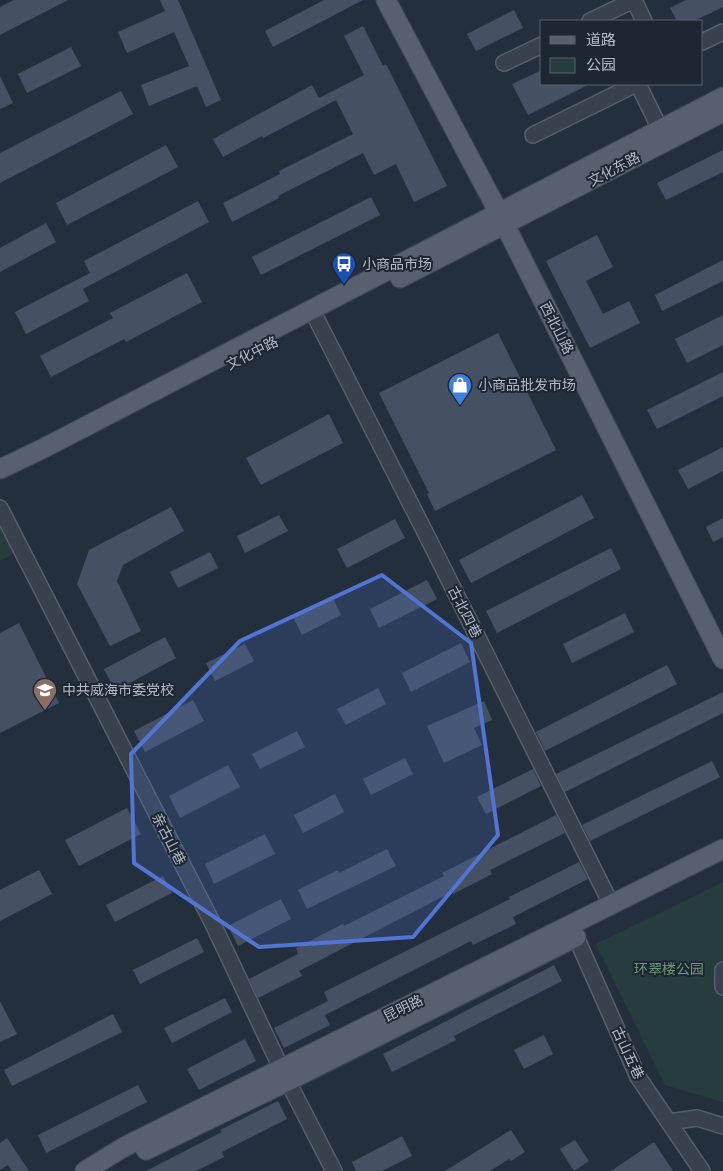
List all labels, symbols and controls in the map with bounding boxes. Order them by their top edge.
legend [540,20,703,85]
text: 道路 [586,31,616,49]
text: 公园 [586,56,616,74]
street label: 文化东路 [586,149,642,189]
bus stop icon: 小商品市场 [331,251,357,285]
place label: 小商品市场 [362,256,432,272]
street label: 西北山路 [537,299,577,357]
street label: 文化中路 [223,333,281,373]
shop icon: 小商品批发市场 [447,372,473,406]
place label: 小商品批发市场 [478,377,576,393]
street label: 古北四巷 [445,583,485,641]
school or university icon: 中共威海市委党校 [32,677,58,711]
place label: 中共威海市委党校 [62,682,174,698]
street label: 亲古山巷 [149,810,189,868]
park label: 环翠楼公园 [634,961,704,977]
street label: 昆明路 [381,992,425,1024]
street label: 古山五巷 [609,1024,647,1082]

